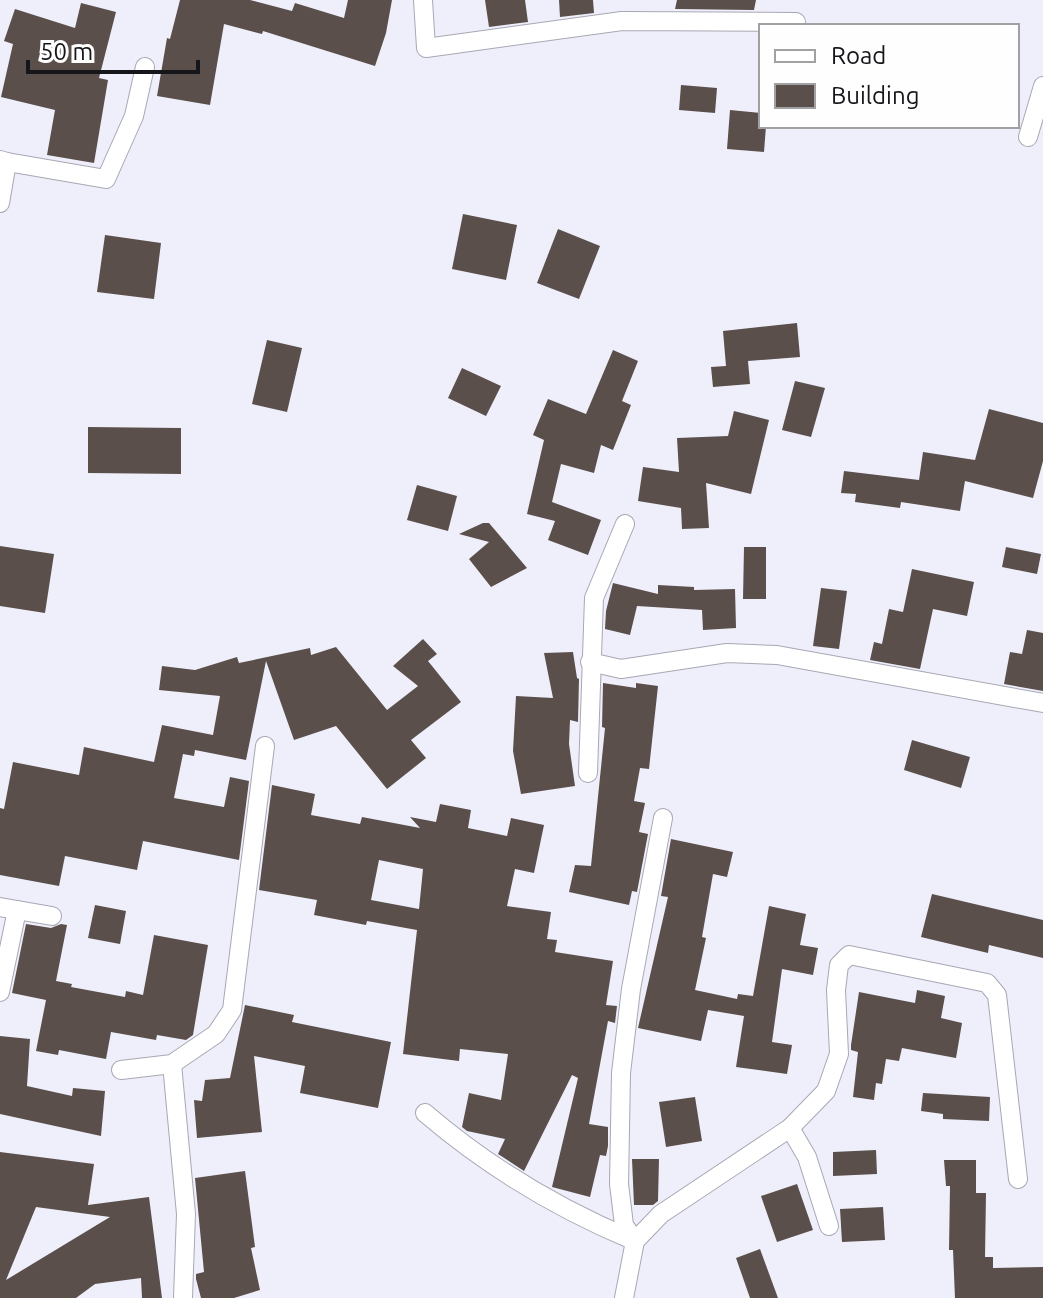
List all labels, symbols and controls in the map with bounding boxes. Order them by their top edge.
scale bar [28,24,198,74]
legend [759,24,1019,128]
text: 50 m [40,38,93,65]
text: Road [831,42,886,69]
text: Building [831,82,919,109]

